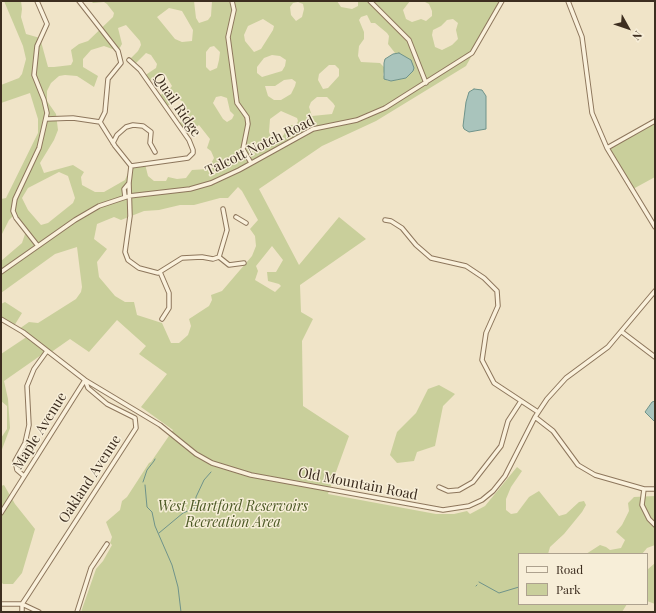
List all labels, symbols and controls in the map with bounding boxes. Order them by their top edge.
north arrow [608,8,648,48]
text: N [629,28,646,44]
street label: Quail Ridge [150,70,204,140]
street label: Talcott Notch Road [203,112,317,180]
street label: Maple Avenue [10,389,70,473]
street label: Oakland Avenue [55,432,125,526]
street label: Old Mountain Road [297,464,419,504]
park label: West Hartford Reservoirs Recreation Area [158,499,308,532]
legend [518,553,648,605]
text: Road [556,561,583,577]
text: Park [556,581,581,597]

